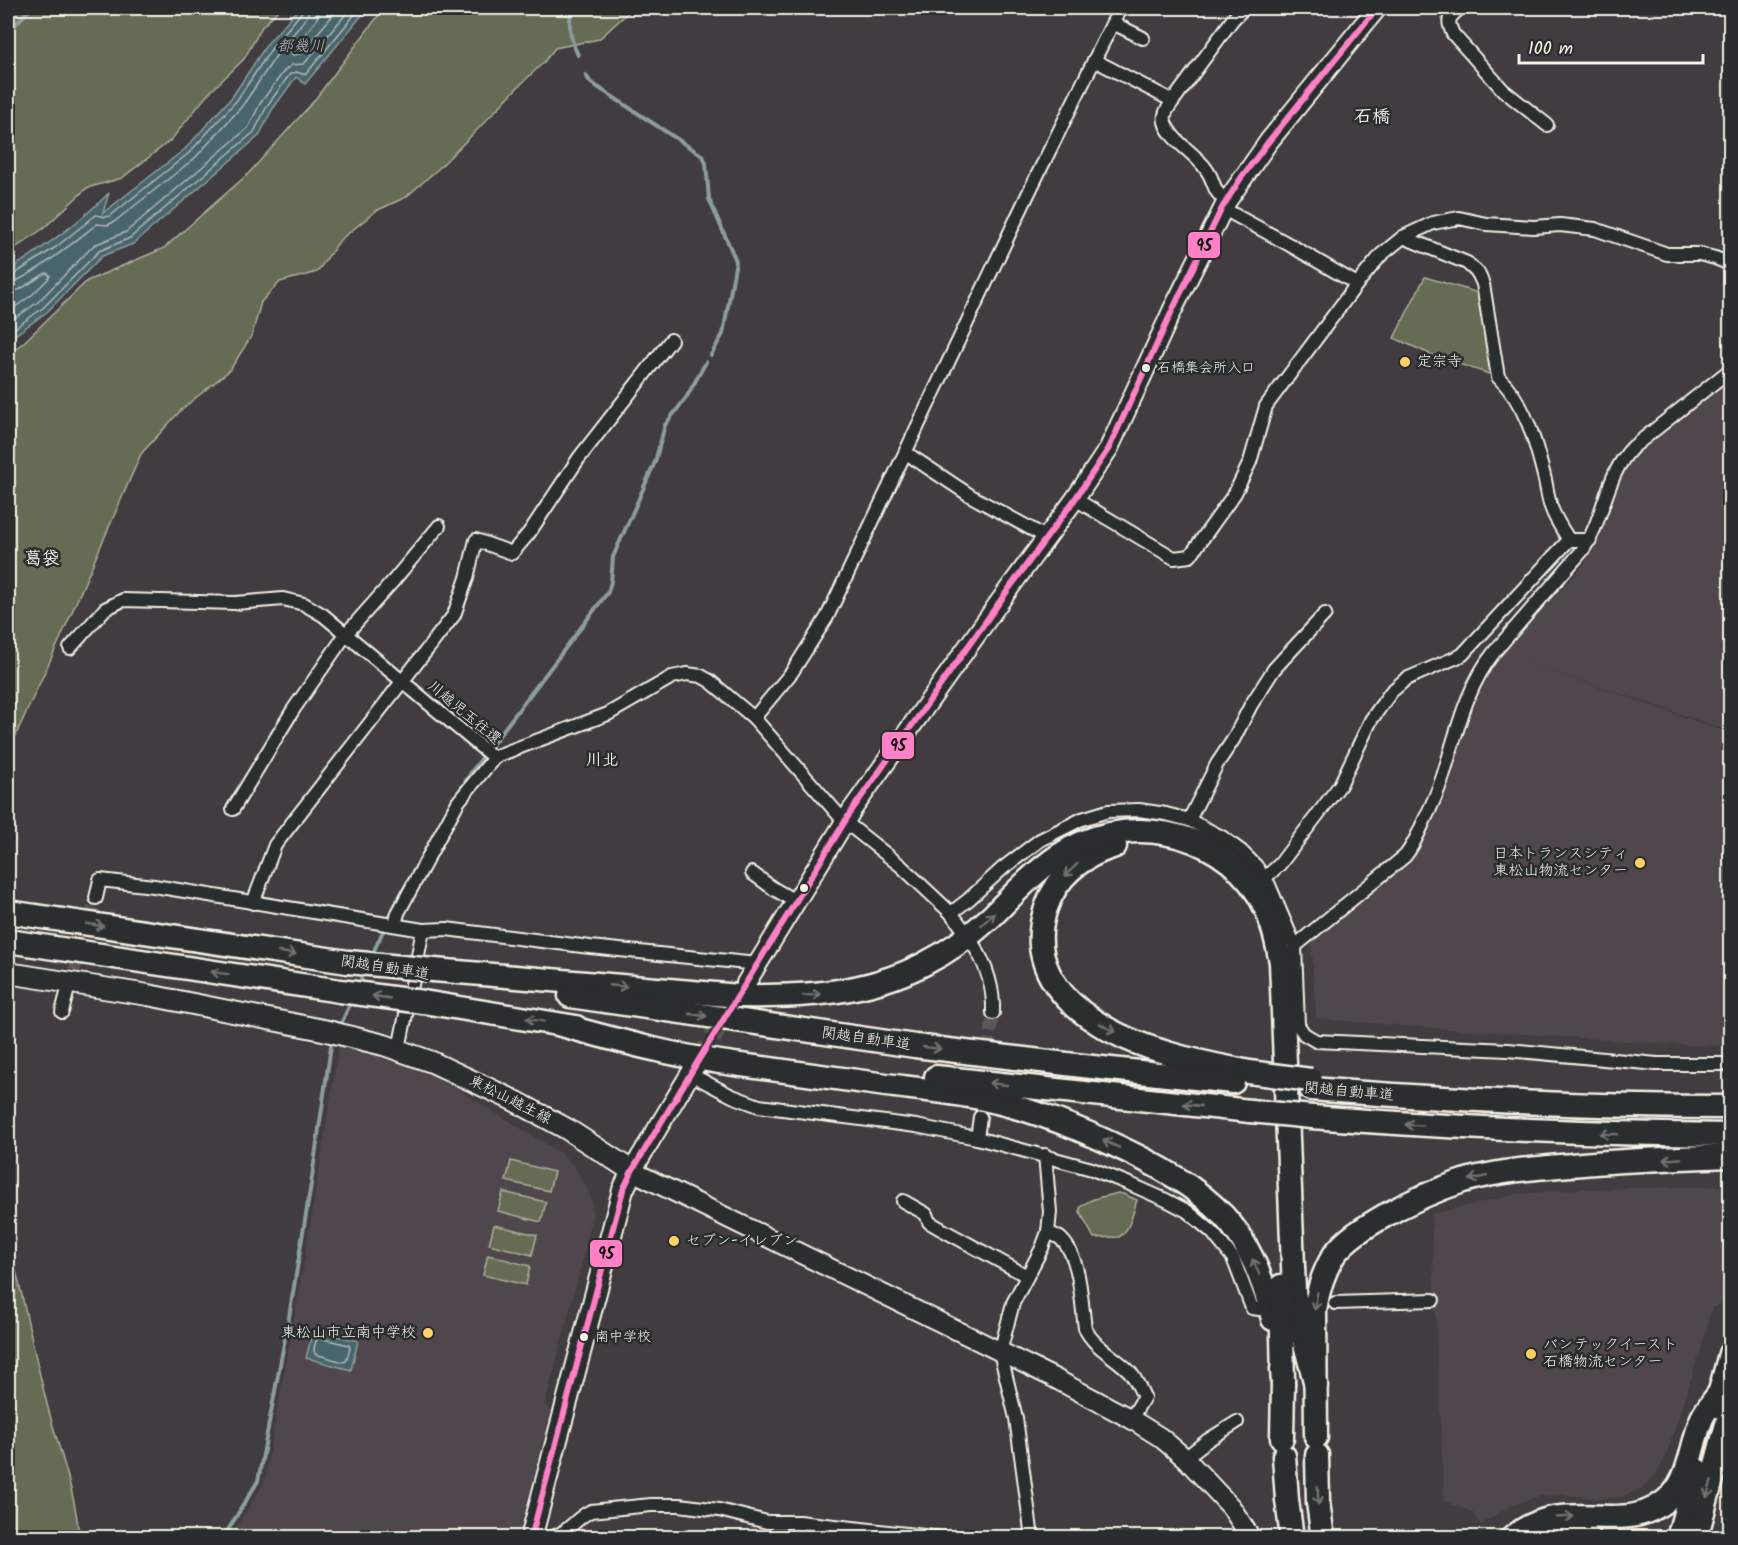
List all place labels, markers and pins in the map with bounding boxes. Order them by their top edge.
place label: 定宗寺 [1417,350,1462,374]
marker: 定宗寺 [1398,355,1412,369]
place label: 石橋集会所入口 [1157,357,1255,379]
marker: 石橋集会所入口 [1140,362,1152,374]
place label: 日本トランスシティ 東松山物流センター [1493,842,1628,883]
marker: 日本トランスシティ 東松山物流センター [1633,856,1647,870]
unlabelled marker [798,882,810,894]
place label: セブン-イレブン [686,1229,798,1253]
marker: セブン-イレブン [667,1234,681,1248]
place label: 東松山市立南中学校 [281,1321,416,1345]
marker: 東松山市立南中学校 [421,1326,435,1340]
place label: 南中学校 [595,1326,651,1348]
marker: 南中学校 [578,1331,590,1343]
place label: バンテックイースト 石橋物流センター [1543,1333,1678,1374]
marker: バンテックイースト 石橋物流センター [1524,1347,1538,1361]

